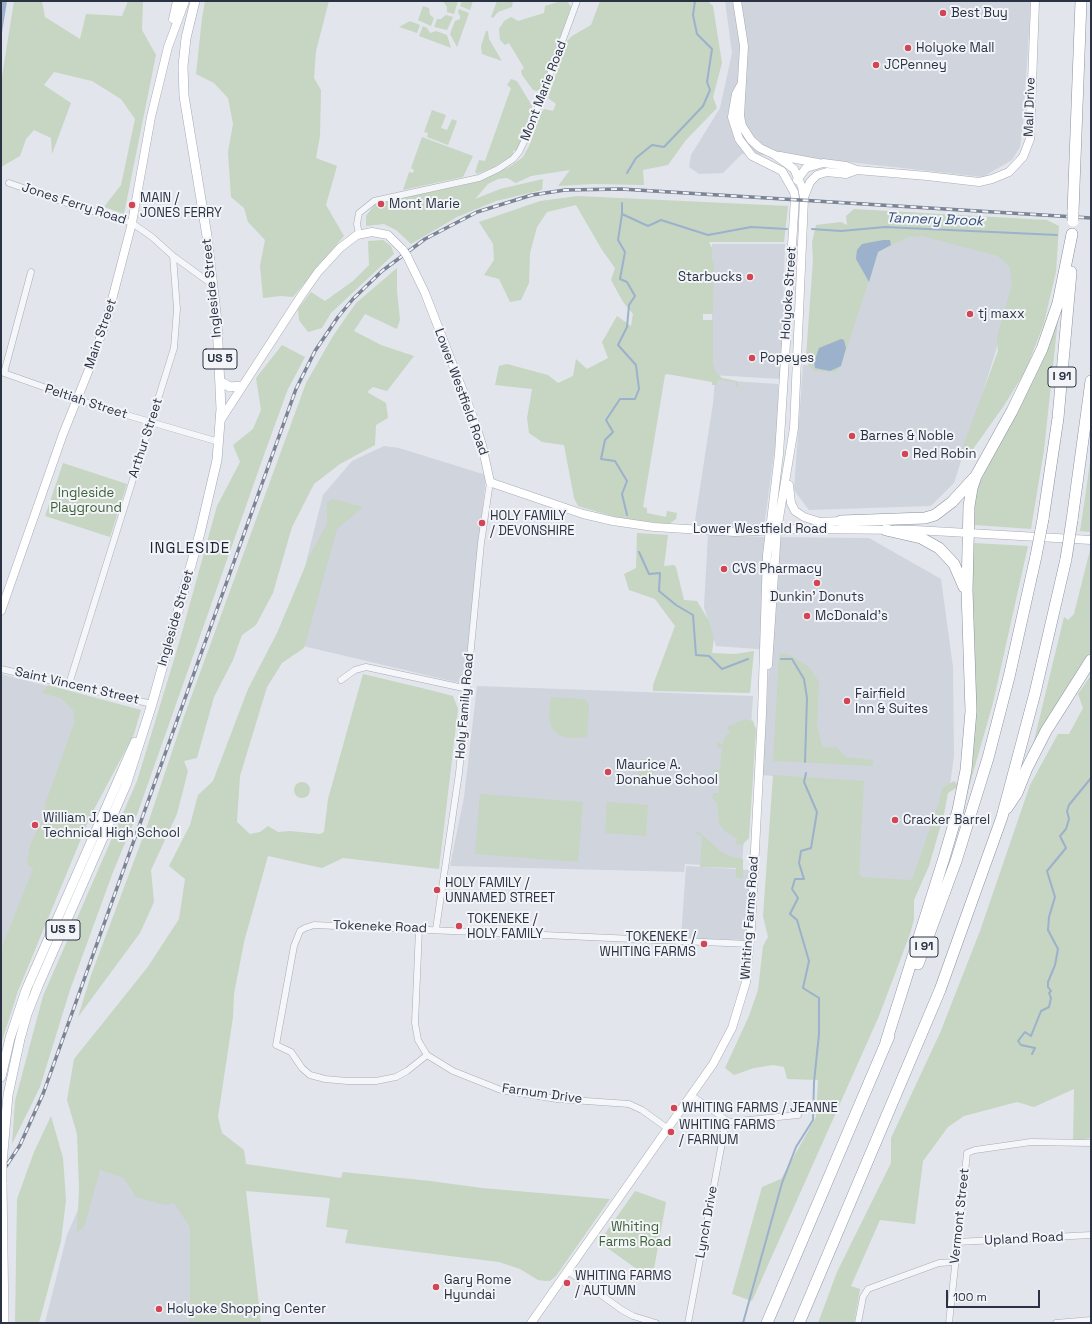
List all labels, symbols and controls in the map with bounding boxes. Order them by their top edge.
place label: Best Buy [951,5,1008,21]
marker: Best Buy [938,8,948,18]
street label: Mont Marie Road [518,39,570,143]
place label: Holyoke Mall [916,40,995,56]
marker: Holyoke Mall [903,43,913,53]
place label: JCPenney [884,57,947,73]
marker: JCPenney [871,60,881,70]
street label: Mall Drive [1021,77,1039,137]
street label: Jones Ferry Road [20,180,128,228]
place label: MAIN / JONES FERRY [140,190,222,221]
place label: Mont Marie [389,196,460,212]
marker: Mont Marie [376,199,386,209]
marker: MAIN / JONES FERRY [127,200,137,210]
water label: Tannery Brook [886,210,984,230]
street label: Ingleside Street [199,238,225,338]
street label: Holyoke Street [778,246,800,340]
place label: Starbucks [678,269,742,285]
marker: Starbucks [745,272,755,282]
street label: Main Street [82,297,120,371]
place label: tj maxx [978,306,1025,322]
marker: tj maxx [965,309,975,319]
street label: Lower Westfield Road [431,326,491,458]
road number: US 5 [203,349,237,369]
place label: Popeyes [760,350,814,366]
marker: Popeyes [747,353,757,363]
road number: I 91 [1048,367,1076,387]
street label: Peltiah Street [43,381,129,423]
street label: Arthur Street [126,396,166,480]
place label: Barnes & Noble [860,428,954,444]
marker: Barnes & Noble [847,431,857,441]
place label: Red Robin [913,446,976,462]
marker: Red Robin [900,449,910,459]
park label: Ingleside Playground [50,485,122,516]
place label: HOLY FAMILY / DEVONSHIRE [490,508,574,539]
marker: HOLY FAMILY / DEVONSHIRE [477,518,487,528]
street label: Lower Westfield Road [693,521,827,537]
district label: INGLESIDE [150,540,230,558]
place label: CVS Pharmacy [732,561,822,577]
marker: CVS Pharmacy [719,564,729,574]
street label: Ingleside Street [155,568,197,668]
marker: Dunkin' Donuts [812,578,822,588]
place label: Dunkin' Donuts [770,589,864,605]
place label: McDonald's [815,608,888,624]
marker: McDonald's [802,611,812,621]
street label: Holy Family Road [453,652,477,760]
street label: Saint Vincent Street [13,664,141,708]
place label: Fairfield Inn & Suites [855,686,928,717]
marker: Fairfield Inn & Suites [842,696,852,706]
place label: Maurice A. Donahue School [616,757,718,788]
marker: Maurice A. Donahue School [603,767,613,777]
place label: William J. Dean Technical High School [43,810,180,841]
place label: Cracker Barrel [903,812,990,828]
marker: Cracker Barrel [890,815,900,825]
marker: William J. Dean Technical High School [30,820,40,830]
street label: Whiting Farms Road [738,856,762,980]
place label: HOLY FAMILY / UNNAMED STREET [445,875,555,906]
marker: HOLY FAMILY / UNNAMED STREET [432,885,442,895]
place label: TOKENEKE / HOLY FAMILY [467,911,543,942]
street label: Tokeneke Road [333,918,427,936]
road number: US 5 [46,920,80,940]
marker: TOKENEKE / HOLY FAMILY [454,921,464,931]
place label: TOKENEKE / WHITING FARMS [600,929,696,960]
road number: I 91 [910,937,938,957]
marker: TOKENEKE / WHITING FARMS [699,939,709,949]
street label: Farnum Drive [501,1081,583,1107]
place label: WHITING FARMS / JEANNE [682,1100,838,1116]
marker: WHITING FARMS / JEANNE [669,1103,679,1113]
place label: WHITING FARMS / FARNUM [679,1117,775,1148]
marker: WHITING FARMS / FARNUM [666,1127,676,1137]
street label: Vermont Street [947,1167,973,1265]
street label: Lynch Drive [693,1185,721,1259]
park label: Whiting Farms Road [599,1219,671,1250]
street label: Upland Road [984,1229,1064,1249]
place label: WHITING FARMS / AUTUMN [575,1268,671,1299]
place label: Gary Rome Hyundai [444,1272,511,1303]
marker: WHITING FARMS / AUTUMN [562,1278,572,1288]
marker: Gary Rome Hyundai [431,1282,441,1292]
scale bar [948,1282,1042,1308]
text: 100 m [953,1289,987,1305]
place label: Holyoke Shopping Center [167,1301,326,1317]
marker: Holyoke Shopping Center [154,1304,164,1314]

